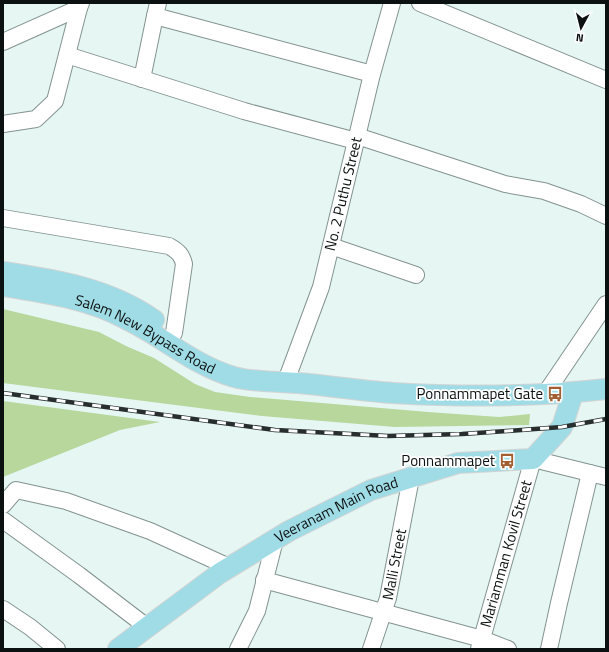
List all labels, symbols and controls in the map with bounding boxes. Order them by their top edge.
north arrow [561,8,601,48]
text: N [575,30,585,46]
street label: No. 2 Puthu Street [318,134,368,253]
street label: Salem New Bypass Road [73,288,220,380]
place label: Ponnammapet Gate [416,382,543,405]
bus stop icon: Ponnammapet Gate [546,385,564,403]
place label: Ponnammapet [401,449,496,472]
bus stop icon: Ponnammapet [498,452,516,470]
street label: Veeranam Main Road [270,470,401,548]
street label: Mariamman Kovil Street [474,477,538,630]
street label: Malli Street [376,526,412,602]

